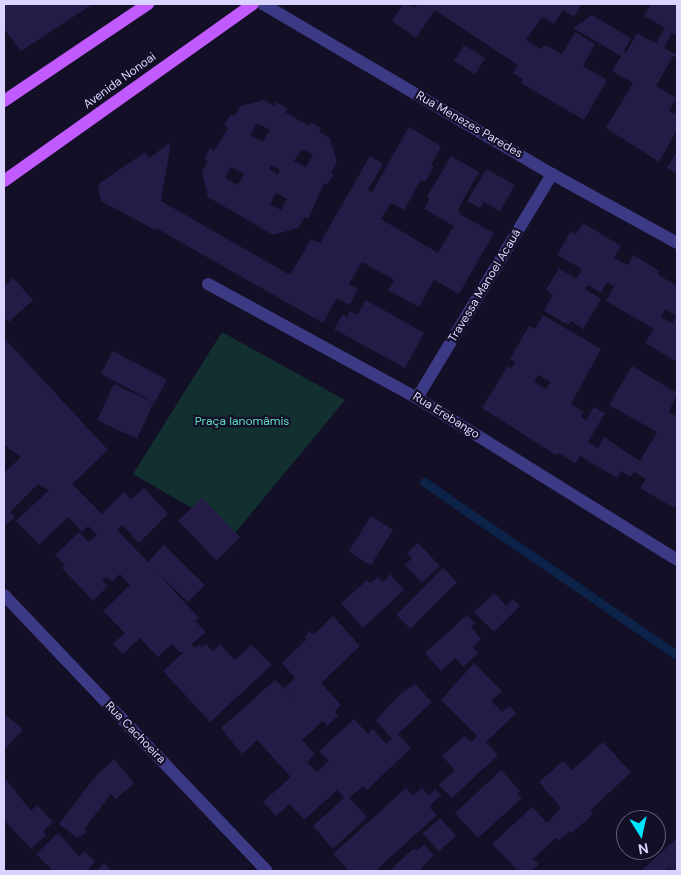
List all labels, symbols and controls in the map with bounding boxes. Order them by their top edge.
street label: Avenida Nonoai [81,50,159,112]
street label: Rua Menezes Paredes [413,89,525,161]
street label: Travessa Manoel Acauã [446,227,524,345]
street label: Rua Erebango [410,390,482,442]
park label: Praça Ianomâmis [195,415,289,429]
street label: Rua Cachoeira [102,699,168,767]
north arrow [616,810,666,860]
text: N [637,839,650,859]

